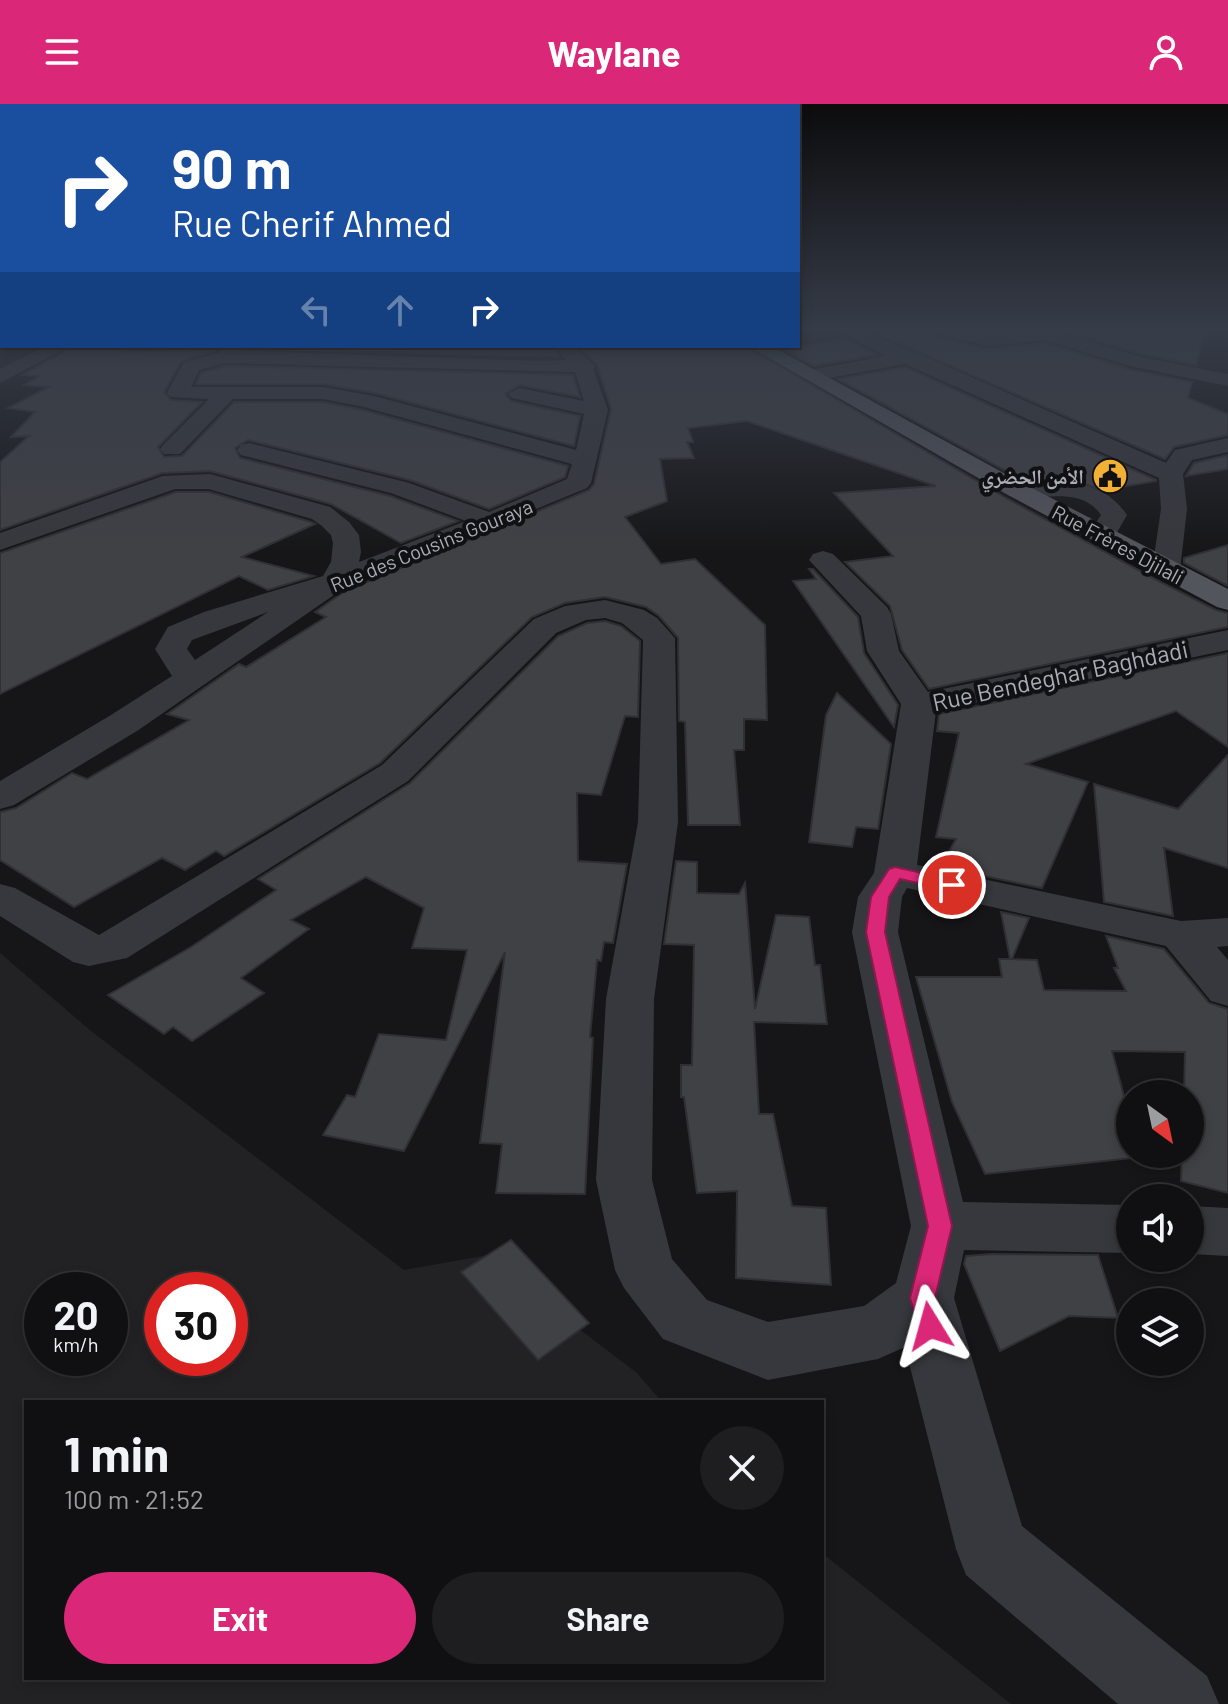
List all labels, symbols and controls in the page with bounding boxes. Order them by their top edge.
icon: menu [40,30,84,74]
icon: person [1144,30,1188,74]
text: Waylane [547,31,681,74]
text: 90 m [172,133,292,200]
icon: right [40,136,144,240]
text: Rue Cherif Ahmed [172,201,452,244]
icon: left [294,288,338,332]
icon: ahead [378,288,422,332]
icon: right [462,288,506,332]
public building icon: الأمن الحضري [1091,457,1129,495]
place label: الأمن الحضري [981,464,1084,493]
street label: Rue des Cousins Gouraya [326,493,536,597]
street label: Rue Frères Djilali [1048,499,1188,589]
street label: Rue Bendeghar Baghdadi [930,634,1190,716]
pin [918,851,986,919]
icon: arrive [930,863,974,907]
north arrow [1116,1080,1204,1168]
map controls [1116,1080,1204,1376]
button: sound [1116,1184,1204,1272]
speed limit sign: 30 [144,1272,248,1376]
position arrow [888,1284,972,1368]
button: layers [1116,1288,1204,1376]
text: 20 [53,1290,99,1338]
text: km/h [53,1332,99,1356]
text: 1 min [64,1424,169,1482]
button: close [700,1426,784,1510]
text: 100 m · 21:52 [64,1483,204,1514]
button: Exit [64,1572,416,1664]
button: Share [432,1572,784,1664]

